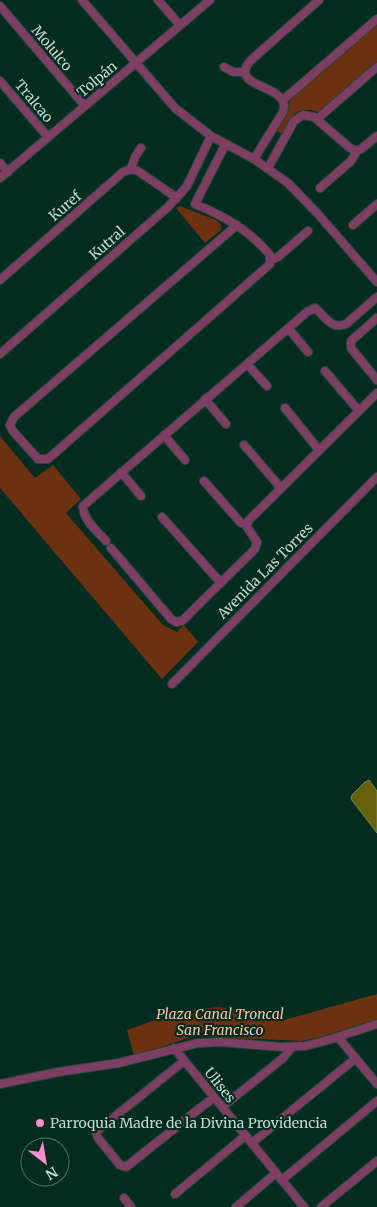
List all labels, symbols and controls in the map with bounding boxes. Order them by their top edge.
street label: Molulco [28,21,76,75]
street label: Tolpán [73,57,121,101]
street label: Tralcao [11,76,57,126]
street label: Kuref [45,187,85,225]
street label: Kutral [85,222,129,264]
street label: Avenida Las Torres [213,519,317,623]
park label: Plaza Canal Troncal San Francisco [156,1005,284,1039]
street label: Ulises [200,1064,240,1106]
place label: Parroquia Madre de la Divina Providencia [50,1114,328,1132]
marker: Parroquia Madre de la Divina Providencia [34,1117,46,1129]
north arrow [20,1137,70,1187]
text: N [42,1163,61,1184]

